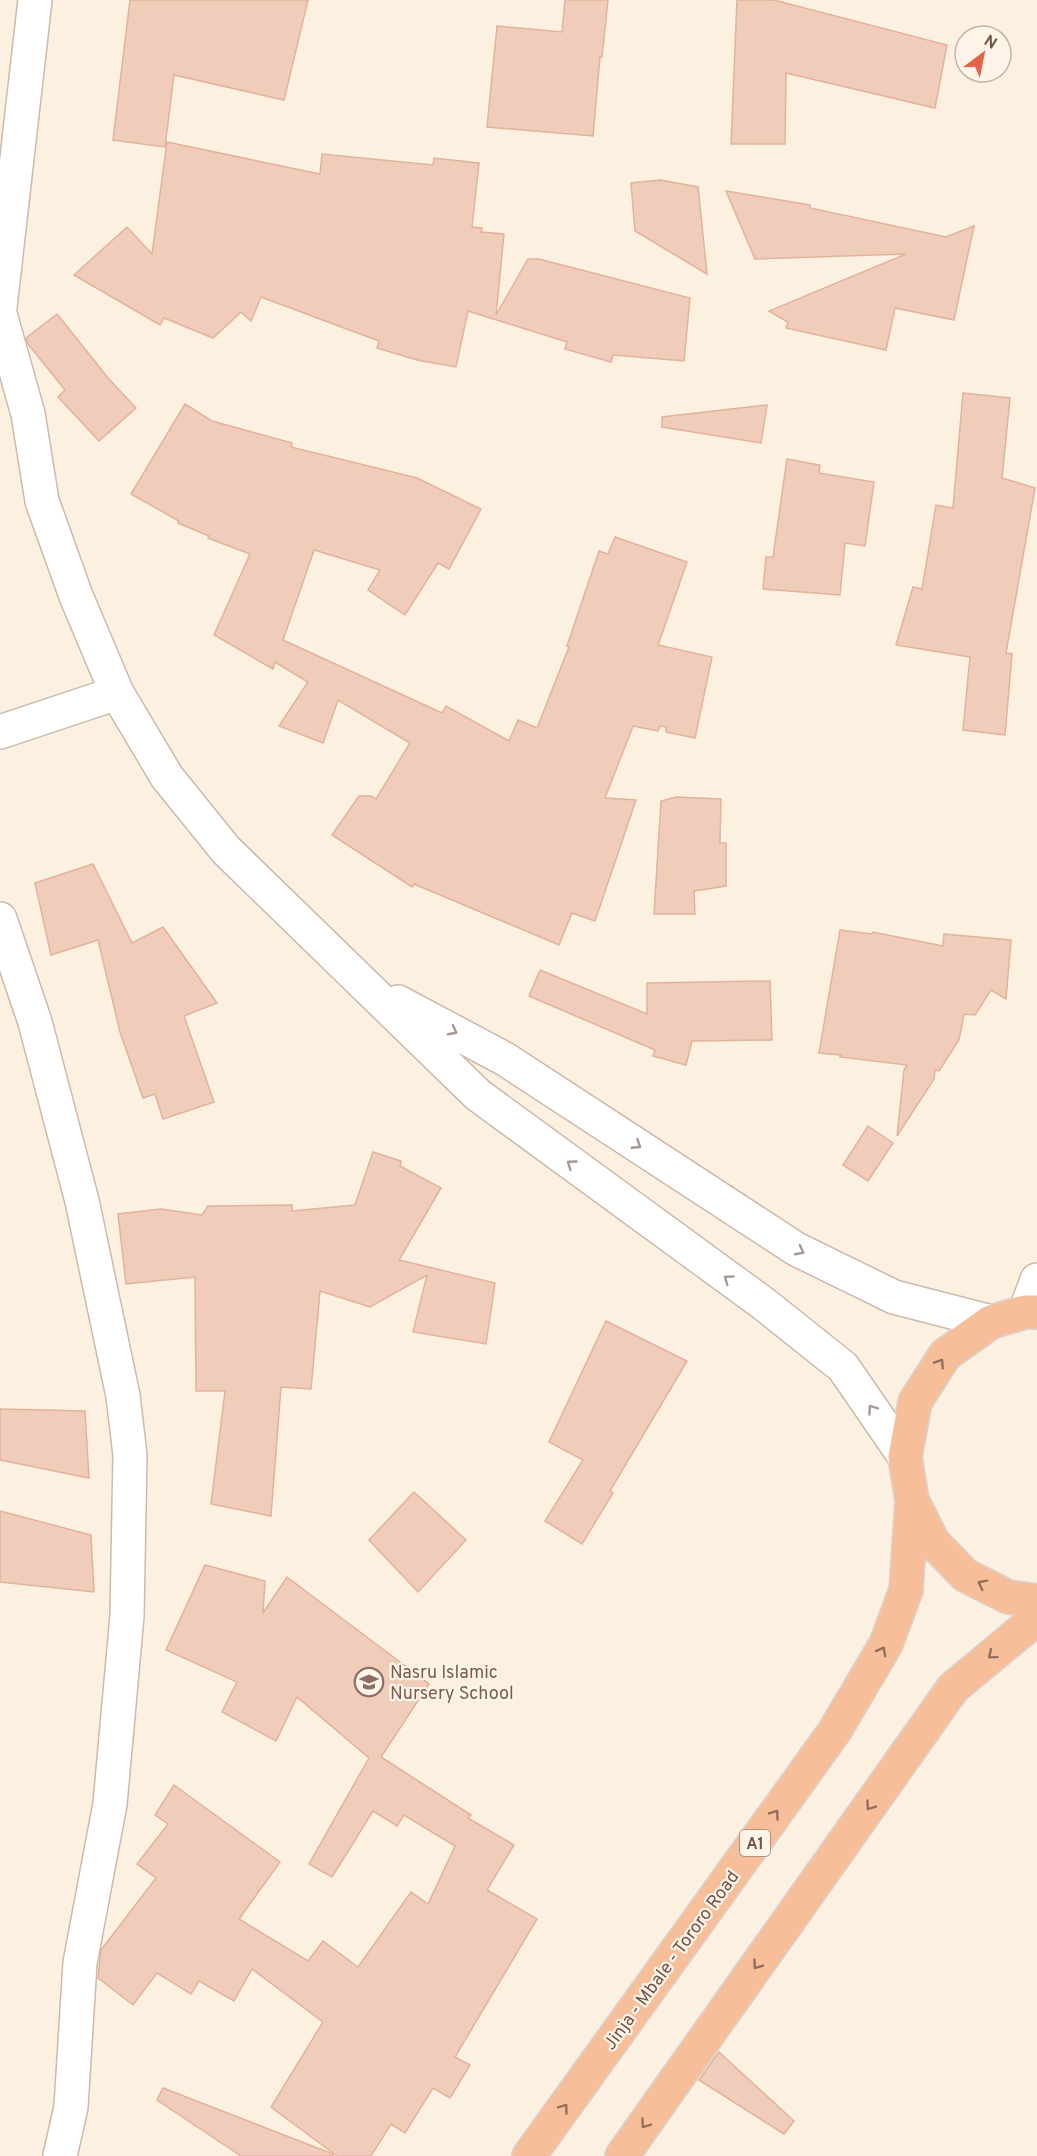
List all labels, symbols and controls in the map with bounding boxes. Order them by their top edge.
north arrow [953,24,1013,84]
text: N [980,31,1000,55]
one-way arrow [447,1024,457,1035]
one-way arrow [630,1137,641,1148]
one-way arrow [567,1160,578,1171]
one-way arrow [794,1244,804,1255]
one-way arrow [724,1275,735,1286]
one-way arrow [933,1359,944,1370]
one-way arrow [868,1404,879,1415]
one-way arrow [977,1579,988,1591]
one-way arrow [875,1646,886,1657]
one-way arrow [988,1648,999,1659]
place label: Nasru Islamic Nursery School [390,1662,514,1706]
school or university icon: Nasru Islamic Nursery School [353,1666,385,1698]
one-way arrow [866,1799,877,1810]
one-way arrow [768,1809,779,1820]
road number: A1 [740,1830,770,1856]
street label: Jinja - Mbale - Tororo Road [599,1867,745,2055]
one-way arrow [753,1958,764,1969]
one-way arrow [556,2104,567,2115]
one-way arrow [641,2118,652,2129]

